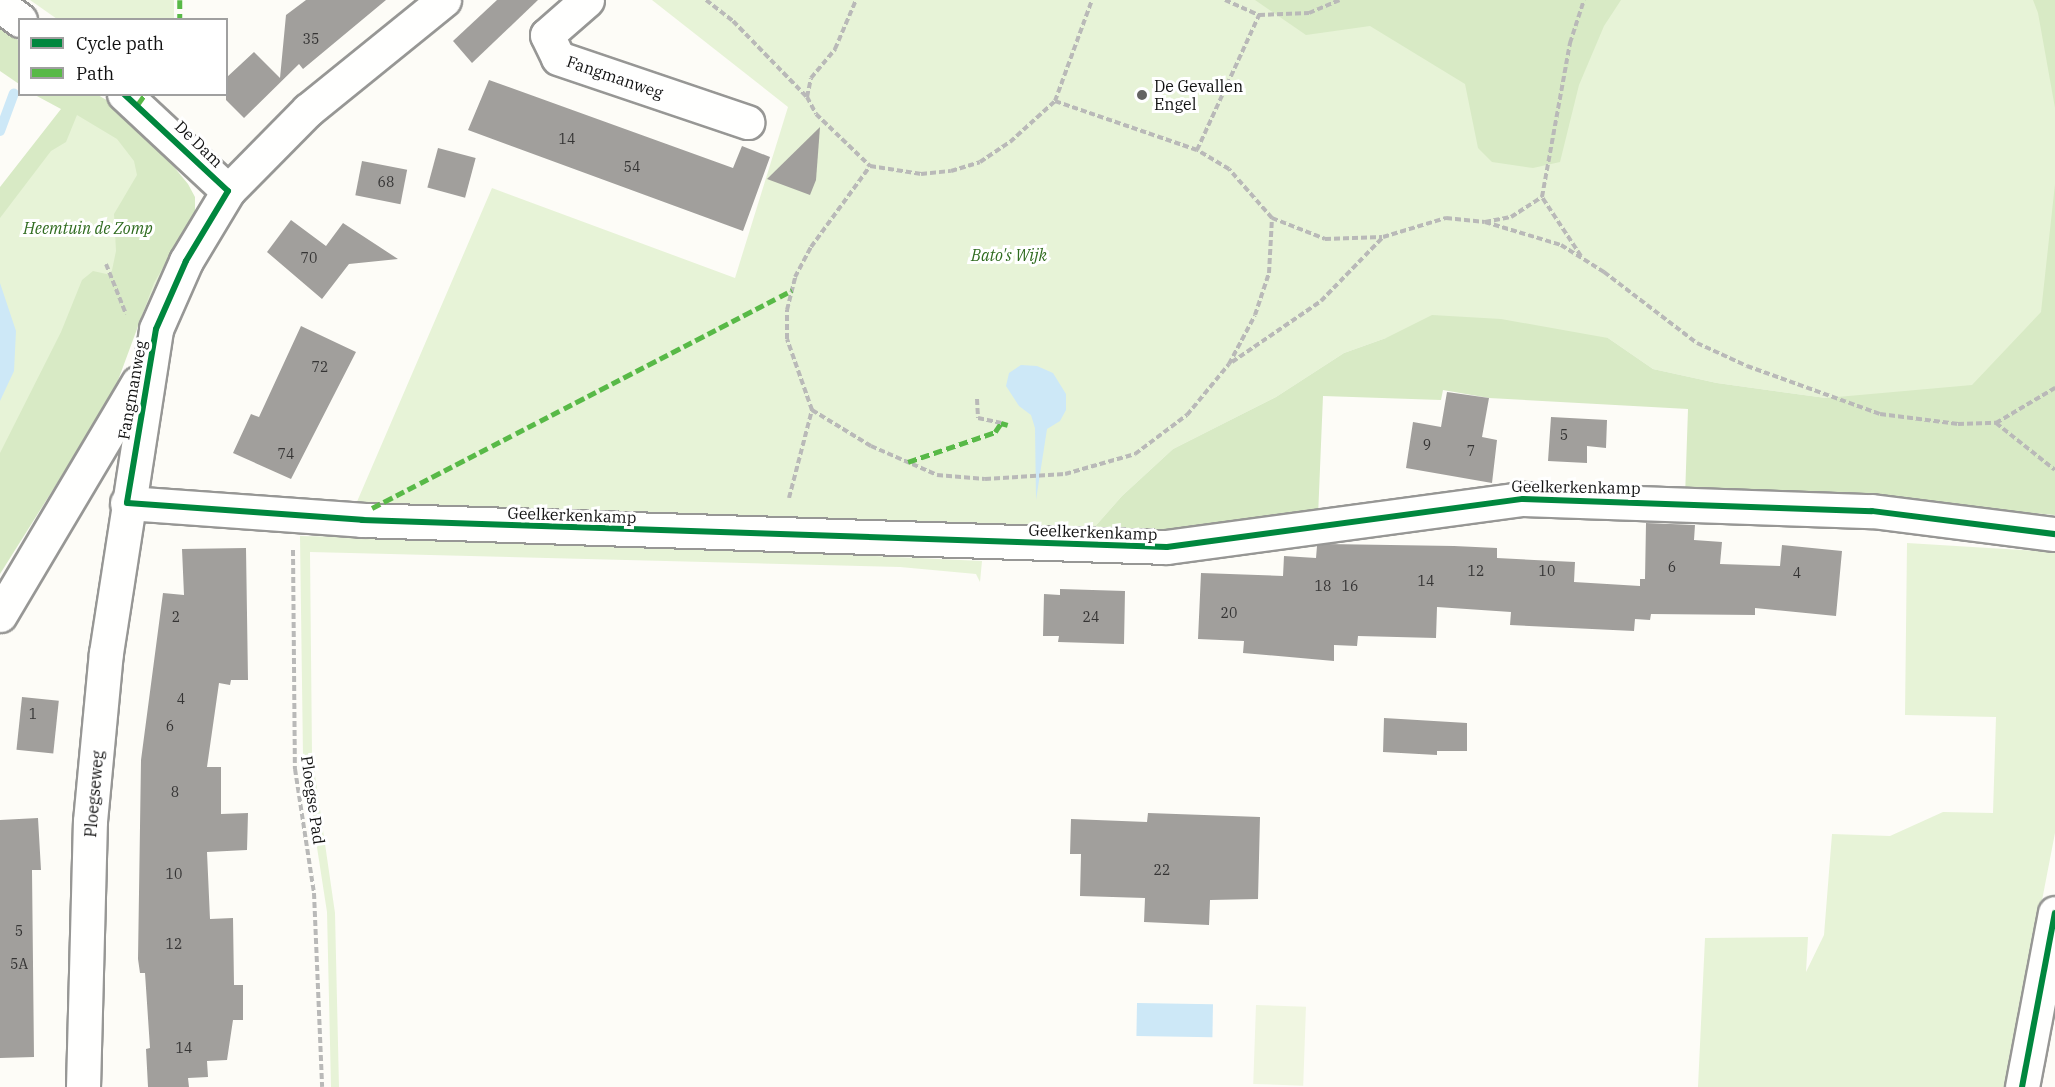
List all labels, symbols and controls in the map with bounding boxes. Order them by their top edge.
legend [18,18,228,96]
house number: 35 [303,31,319,47]
text: Cycle path [76,32,164,55]
street label: Fangmanweg [564,52,666,102]
text: Path [76,62,114,85]
place label: De Gevallen Engel [1154,76,1243,114]
marker: De Gevallen Engel [1135,88,1149,102]
street label: De Dam [171,117,227,171]
house number: 14 [559,131,575,147]
house number: 54 [624,159,640,175]
house number: 68 [378,174,394,190]
park label: Heemtuin de Zomp [23,218,153,238]
park label: Bato's Wijk [971,245,1047,265]
house number: 70 [301,250,317,266]
street label: Fangmanweg [114,339,150,441]
house number: 72 [312,359,328,375]
house number: 5 [1560,427,1568,443]
house number: 9 [1423,437,1431,453]
house number: 7 [1467,443,1475,459]
house number: 74 [278,446,294,462]
street label: Geelkerkenkamp [1511,476,1641,498]
street label: Geelkerkenkamp [507,503,637,527]
street label: Geelkerkenkamp [1028,520,1158,544]
house number: 6 [1668,559,1676,575]
house number: 12 [1468,563,1484,579]
house number: 10 [1539,563,1555,579]
house number: 4 [1793,565,1801,581]
house number: 14 [1418,573,1434,589]
house number: 18 [1315,578,1331,594]
house number: 16 [1342,578,1358,594]
house number: 20 [1221,605,1237,621]
house number: 2 [172,609,180,625]
house number: 24 [1083,609,1099,625]
house number: 4 [177,691,185,707]
house number: 1 [29,706,37,722]
house number: 6 [166,718,174,734]
street label: Ploegseweg [81,750,107,838]
street label: Ploegse Pad [297,754,329,846]
house number: 8 [171,784,179,800]
house number: 22 [1154,862,1170,878]
house number: 10 [166,866,182,882]
house number: 5 [15,923,23,939]
house number: 12 [166,936,182,952]
house number: 5A [10,956,28,972]
house number: 14 [176,1040,192,1056]

